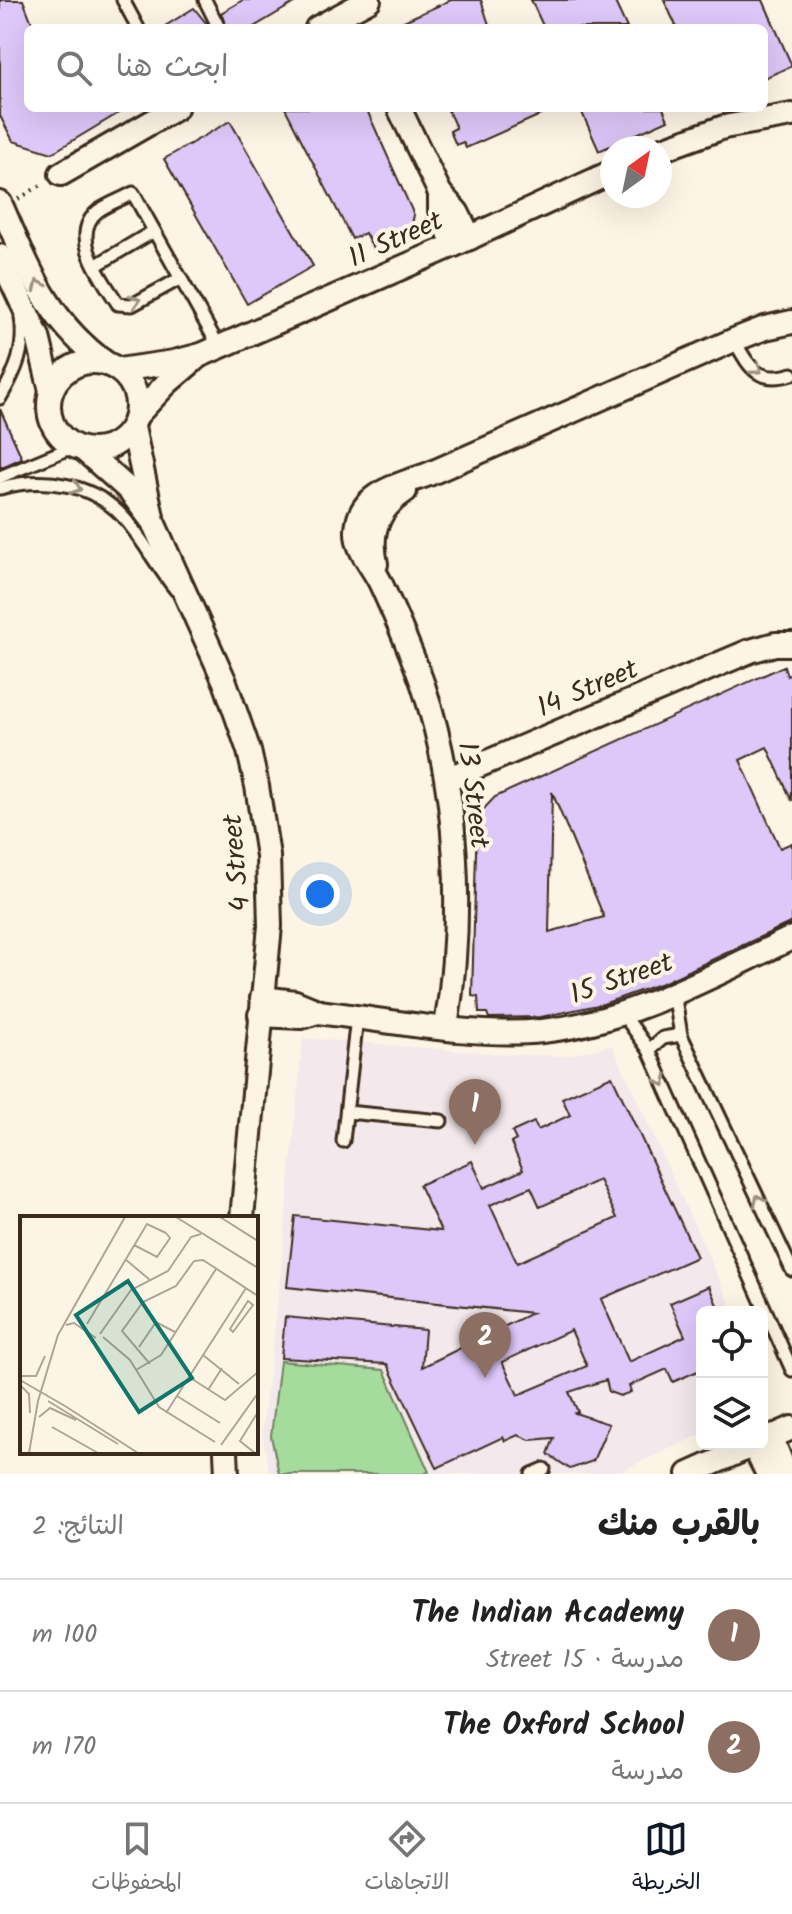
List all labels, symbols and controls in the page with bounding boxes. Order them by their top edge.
search box [24,24,768,112]
text: ابحث هنا [116,44,228,92]
icon: search [52,46,96,90]
north arrow [600,136,672,208]
street label: 11 Street [341,199,452,281]
one-way arrow [32,279,48,293]
one-way arrow [128,294,142,310]
one-way arrow [748,359,763,374]
one-way arrow [69,479,83,495]
street label: 14 Street [530,647,647,731]
street label: 13 Street [444,739,502,852]
street label: 4 Street [211,811,264,913]
your location [300,874,340,914]
street label: 15 Street [564,940,680,1018]
one-way arrow [653,1073,669,1087]
pin: 1 [449,1079,501,1145]
one-way arrow [753,1194,769,1208]
inset map [20,1216,258,1454]
map controls [696,1306,768,1450]
button: locate [696,1306,768,1378]
pin: 2 [459,1312,511,1378]
button: layers [696,1378,768,1450]
text: بالقرب منك [598,1499,760,1553]
text: النتائج: 2 [32,1506,124,1548]
text: The Indian Academy [411,1590,684,1638]
text: 100 m [32,1614,97,1656]
text: 1 [730,1614,738,1656]
text: مدرسة · 15 Street [486,1639,684,1681]
text: The Oxford School [443,1702,684,1750]
text: 170 m [32,1726,96,1768]
text: 2 [726,1726,742,1768]
text: مدرسة [612,1751,684,1793]
tab: المحفوظات [91,1817,182,1901]
tab: الاتجاهات [365,1817,449,1901]
tab: الخريطة [632,1817,701,1901]

